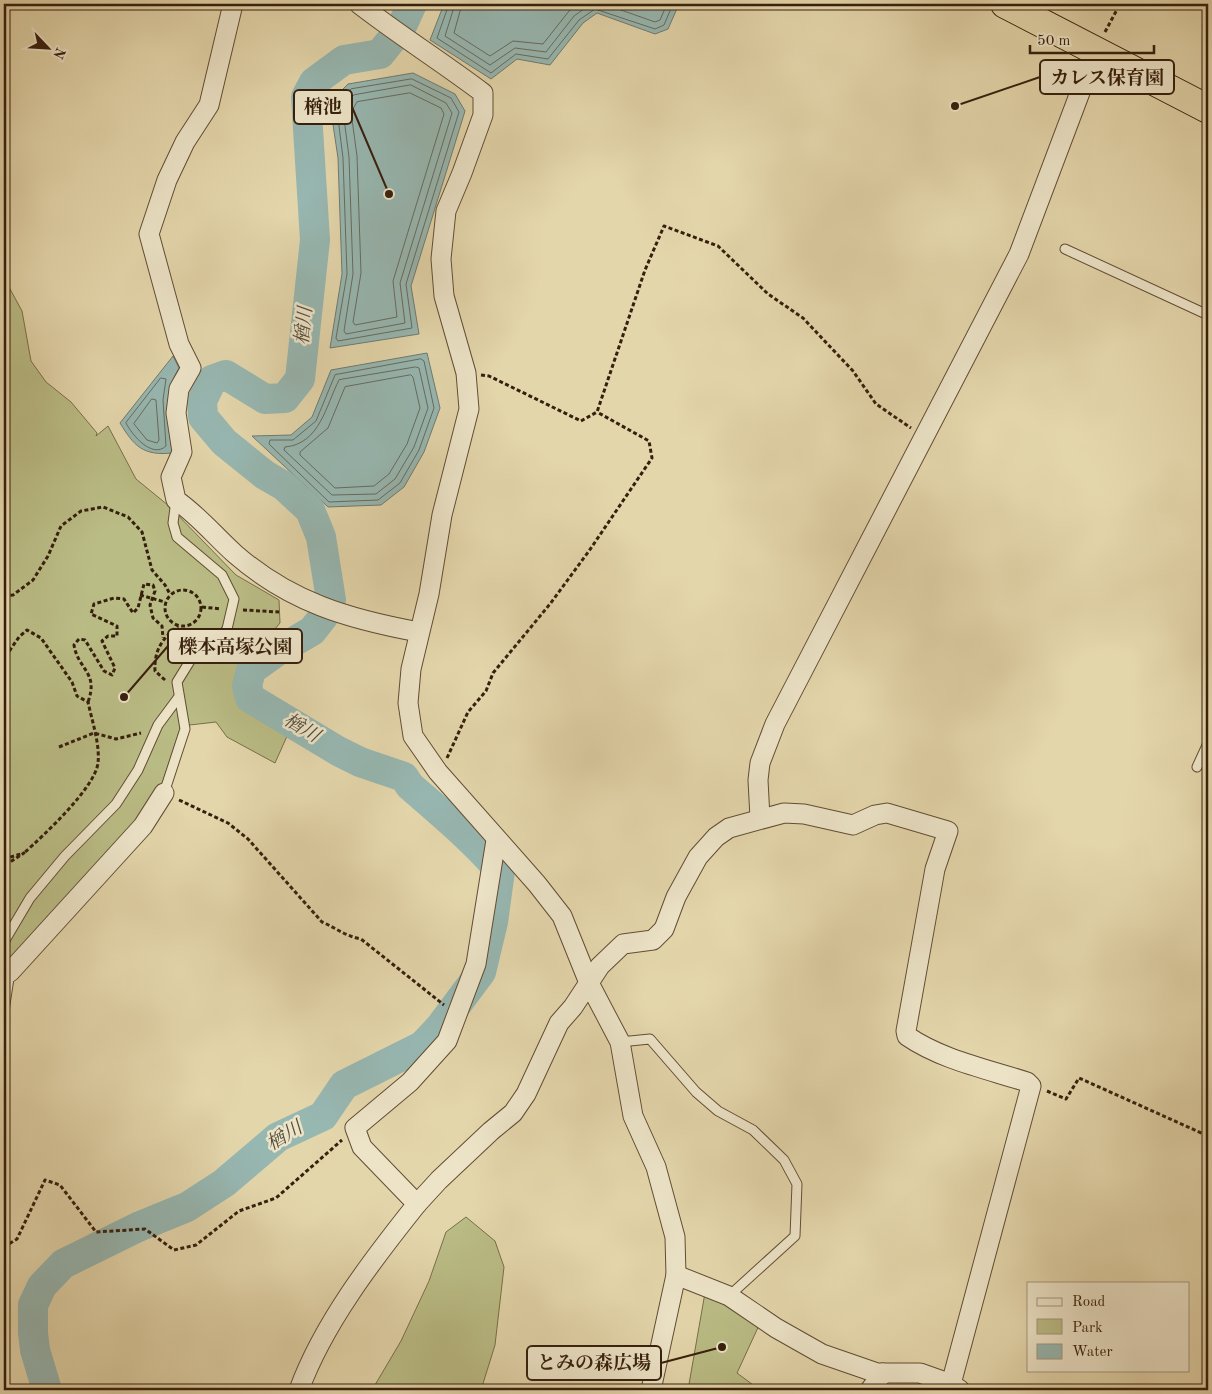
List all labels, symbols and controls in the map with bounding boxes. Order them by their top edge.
north arrow [22,22,72,72]
scale bar [1030,22,1153,54]
text: 50 m [1037,34,1071,49]
text: N [50,45,67,61]
callout: カレス保育園 [1040,60,1174,94]
text: カレス保育園 [1050,67,1164,89]
callout: 楢池 [294,90,352,124]
text: 楢池 [304,96,342,118]
water label: 楢川 [292,304,317,346]
callout: 櫟本高塚公園 [168,629,302,663]
text: 櫟本高塚公園 [178,636,292,658]
water label: 楢川 [280,709,325,748]
water label: 楢川 [263,1116,308,1155]
legend [1027,1282,1190,1372]
text: Road [1072,1295,1106,1310]
text: Park [1072,1321,1103,1336]
text: Water [1072,1345,1113,1360]
callout: とみの森広場 [527,1346,661,1380]
text: とみの森広場 [537,1352,651,1374]

